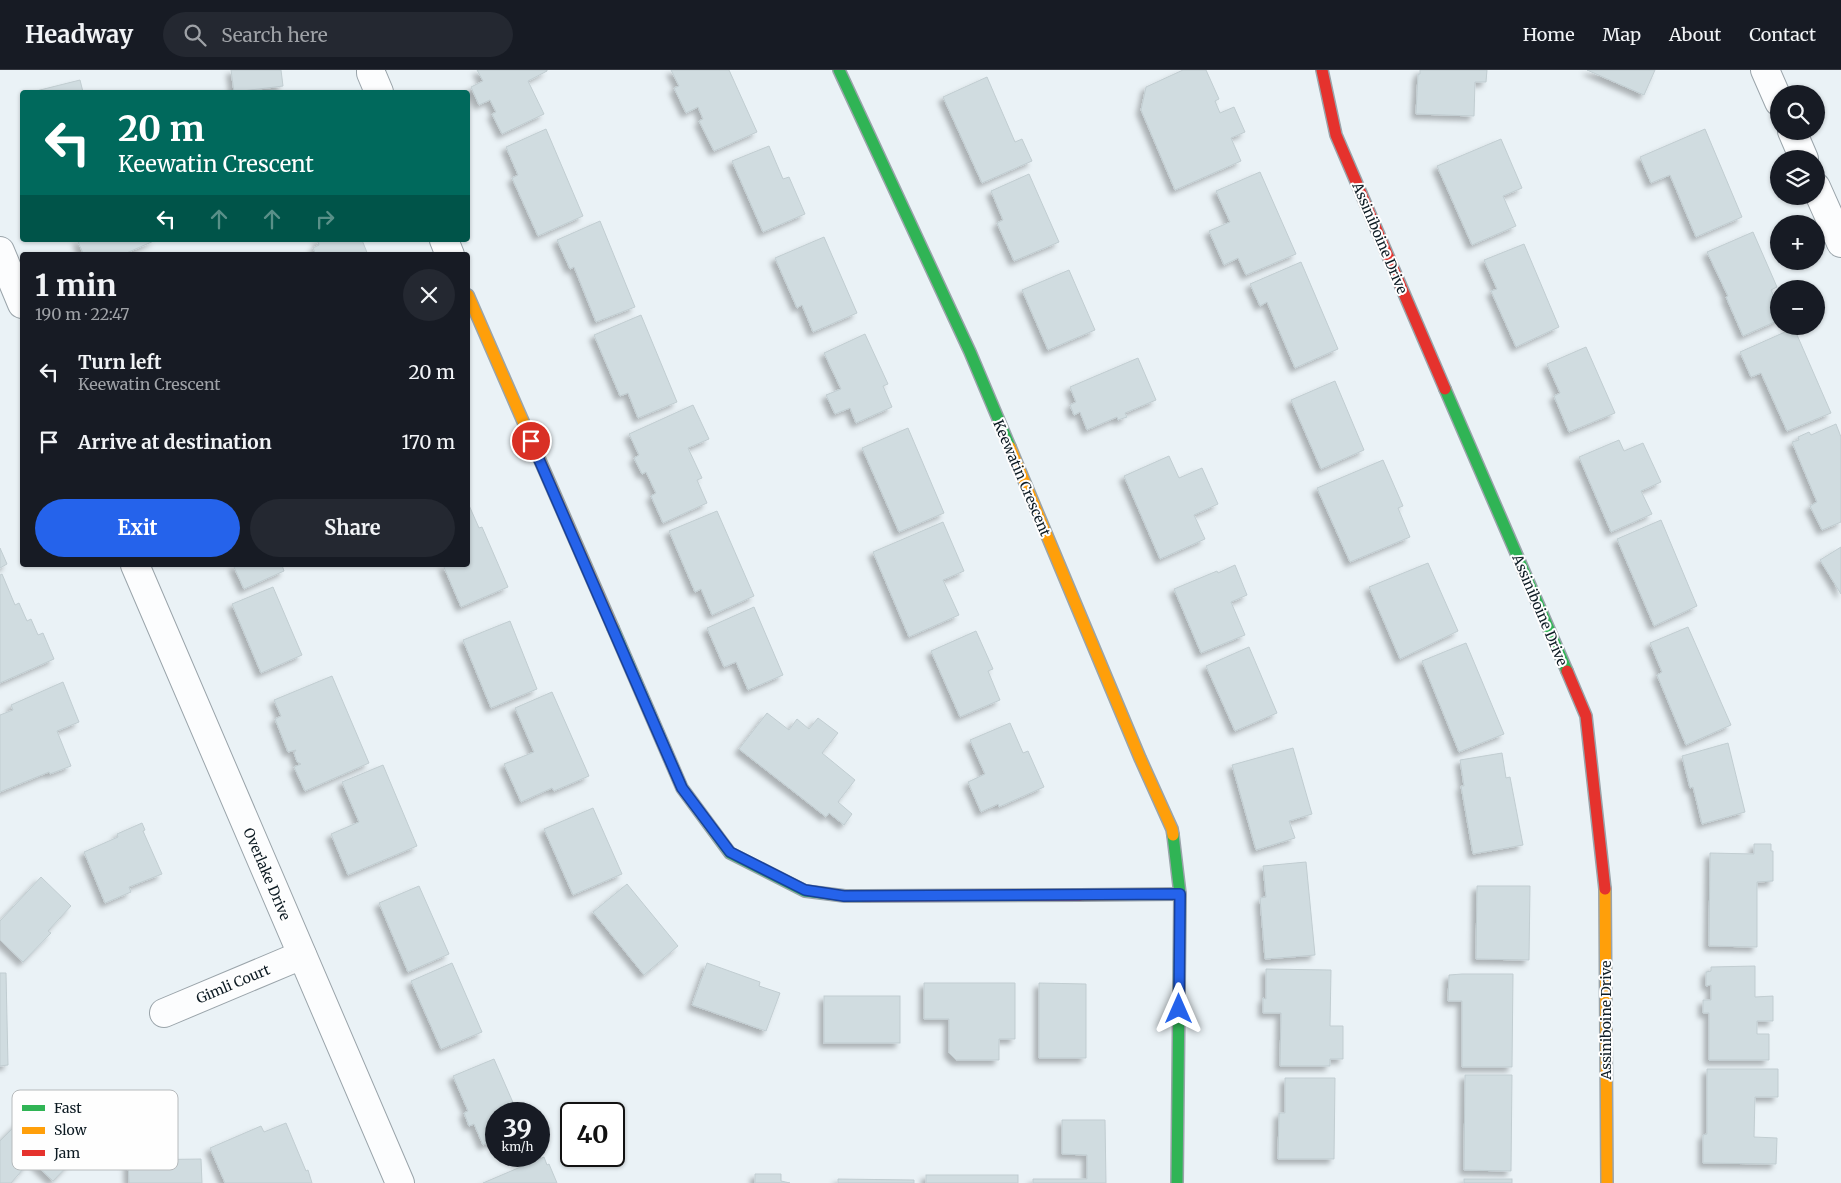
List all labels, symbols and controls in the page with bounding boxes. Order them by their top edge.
search box [163,12,513,57]
text: Headway [25,19,133,50]
icon: search [181,21,209,49]
text: Search here [221,23,328,47]
text: Home [1523,23,1575,46]
text: Map [1603,23,1641,46]
text: About [1669,23,1721,46]
text: Contact [1749,23,1816,46]
map controls [1770,85,1825,335]
button: search [1770,85,1825,140]
text: 20 m [118,107,205,151]
icon: left [35,110,100,175]
text: Keewatin Crescent [118,150,314,178]
button: layers [1770,150,1825,205]
street label: Assiniboine Drive [1348,179,1412,296]
icon: left [152,205,180,233]
icon: ahead [205,205,233,233]
icon: ahead [258,205,286,233]
icon: right [311,205,339,233]
button: + [1770,215,1825,270]
text: 1 min [35,266,117,304]
button: close [403,269,455,321]
button: − [1770,280,1825,335]
text: 190 m · 22:47 [35,304,129,324]
text: Turn left [78,350,162,374]
icon: left [35,358,63,386]
text: 20 m [408,360,455,384]
text: Keewatin Crescent [78,374,221,394]
street label: Keewatin Crescent [989,417,1055,539]
pin [510,420,552,462]
icon: arrive [517,427,545,455]
icon: arrive [35,428,63,456]
text: Arrive at destination [78,430,272,454]
text: 170 m [402,430,455,454]
button: Exit [35,499,240,557]
button: Share [250,499,455,557]
street label: Assiniboine Drive [1508,551,1572,668]
street label: Overlake Drive [239,825,295,923]
street label: Gimli Court [193,960,273,1008]
street label: Assiniboine Drive [1597,960,1615,1081]
position arrow [1152,982,1204,1034]
legend [12,1090,178,1170]
text: Fast [54,1099,82,1117]
speed limit sign: 40 [560,1102,625,1167]
text: 39 [503,1112,532,1144]
text: Slow [54,1121,87,1139]
text: km/h [502,1139,533,1154]
text: Jam [53,1144,80,1162]

